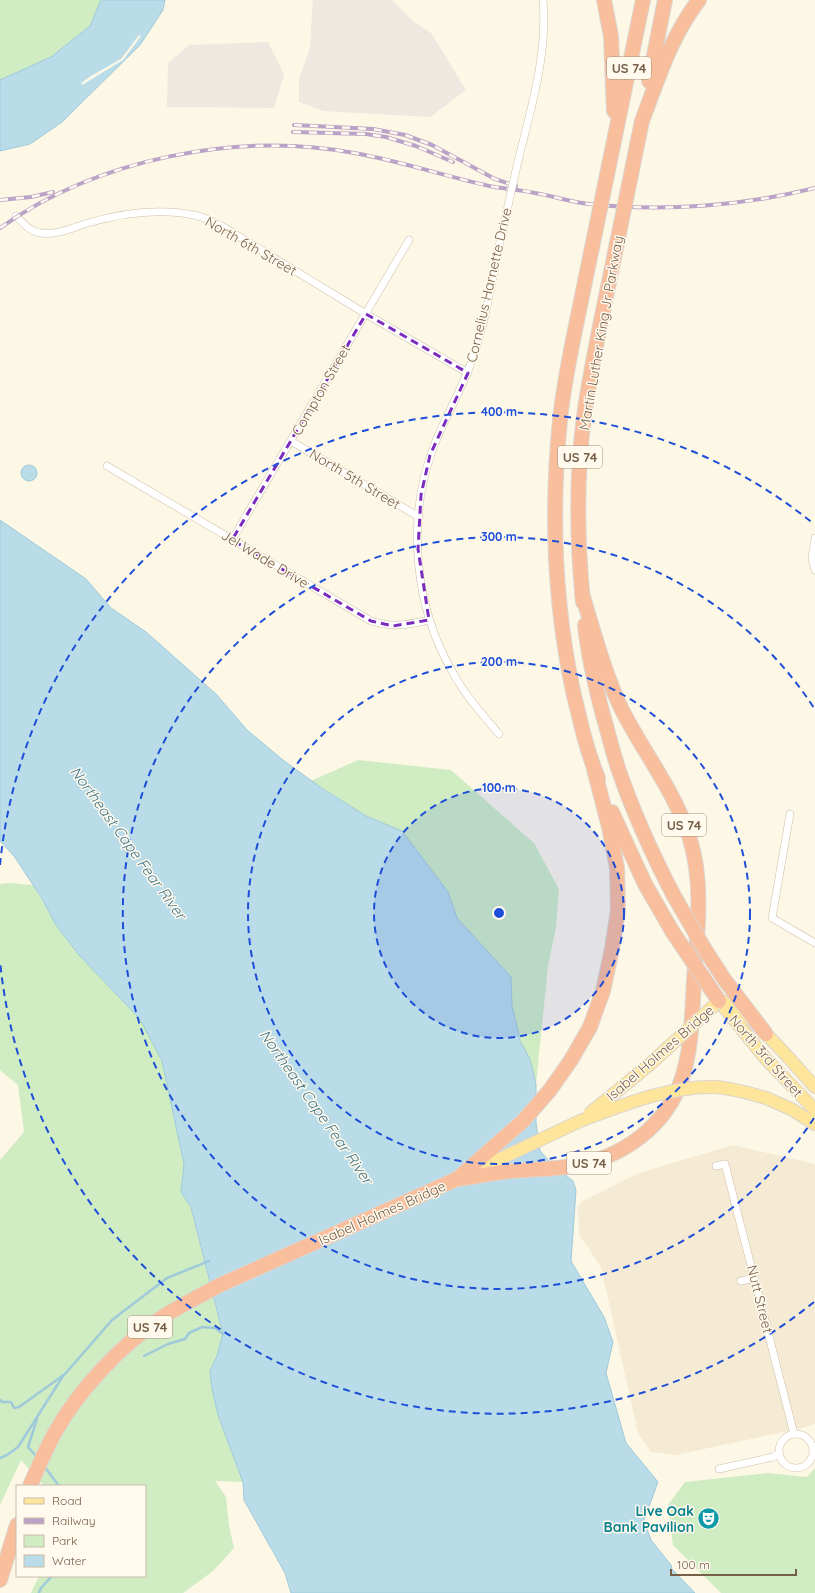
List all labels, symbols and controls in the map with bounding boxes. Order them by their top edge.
road number: US 74 [607,57,651,79]
street label: Cornelius Harnette Drive [462,206,516,364]
street label: North 6th Street [202,212,300,280]
street label: Martin Luther King Jr Parkway [575,234,627,432]
street label: Compton Street [288,341,354,439]
text: 400 m [481,404,517,419]
street label: North 5th Street [306,445,404,513]
road number: US 74 [558,446,602,468]
street label: Jel Wade Drive [218,526,312,592]
text: 300 m [481,529,517,544]
text: 200 m [481,654,517,669]
water label: Northeast Cape Fear River [66,762,192,925]
text: 100 m [482,780,516,795]
road number: US 74 [662,814,706,836]
centre of rings [492,906,506,920]
street label: Isabel Holmes Bridge [602,1001,718,1105]
street label: North 3rd Street [725,1011,807,1101]
water label: Northeast Cape Fear River [256,1026,378,1190]
road number: US 74 [567,1152,611,1174]
street label: Isabel Holmes Bridge [316,1177,448,1249]
street label: Nutt Street [743,1263,777,1335]
road number: US 74 [128,1316,172,1338]
legend [16,1485,146,1577]
text: Road [52,1493,82,1508]
place label: Live Oak Bank Pavilion [603,1502,694,1536]
theatre icon: Live Oak Bank Pavilion [696,1506,722,1532]
text: Railway [52,1513,96,1528]
text: Park [52,1533,77,1548]
scale bar [671,1551,796,1577]
text: Water [52,1553,87,1568]
text: 100 m [677,1557,710,1572]

